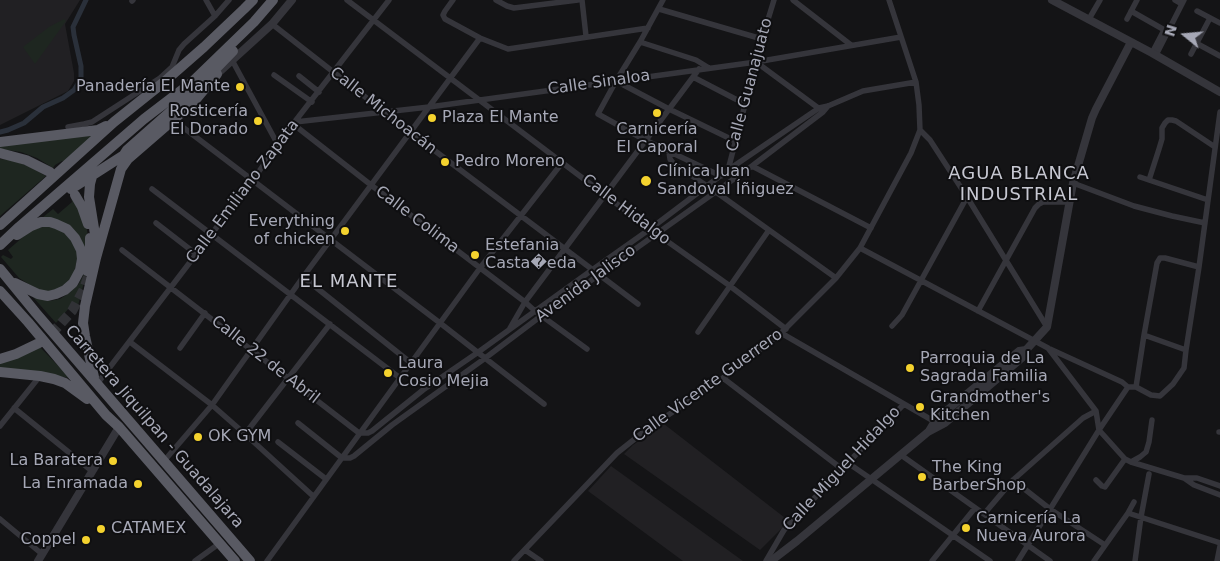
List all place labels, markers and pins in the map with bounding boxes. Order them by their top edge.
place label: Panadería El Mante [76,77,230,97]
marker: Panadería El Mante [234,81,246,93]
place label: Rosticería El Dorado [169,102,248,140]
marker: Carnicería El Caporal [651,107,663,119]
place label: Plaza El Mante [442,108,559,128]
marker: Plaza El Mante [426,112,438,124]
marker: Rosticería El Dorado [252,115,264,127]
place label: Carnicería El Caporal [616,120,698,158]
place label: Pedro Moreno [455,152,565,172]
marker: Pedro Moreno [439,156,451,168]
place label: Clínica Juan Sandoval Íñiguez [657,162,794,200]
marker: Clínica Juan Sandoval Íñiguez [639,174,653,188]
place label: Everything of chicken [248,212,335,250]
marker: Everything of chicken [339,225,351,237]
place label: Estefania Casta�eda [485,236,577,274]
marker: Estefania Casta�eda [469,249,481,261]
place label: Parroquia de La Sagrada Familia [920,349,1048,387]
place label: Laura Cosio Mejia [398,354,489,392]
marker: Parroquia de La Sagrada Familia [904,362,916,374]
marker: Laura Cosio Mejia [382,367,394,379]
place label: Grandmother's Kitchen [930,388,1050,426]
marker: Grandmother's Kitchen [914,401,926,413]
place label: OK GYM [208,427,271,447]
marker: OK GYM [192,431,204,443]
place label: La Baratera [10,451,103,471]
marker: La Baratera [107,455,119,467]
place label: The King BarberShop [932,458,1026,496]
marker: The King BarberShop [916,471,928,483]
place label: La Enramada [22,474,128,494]
marker: La Enramada [132,478,144,490]
place label: Carnicería La Nueva Aurora [976,509,1086,547]
place label: CATAMEX [111,519,186,539]
marker: Carnicería La Nueva Aurora [960,522,972,534]
marker: CATAMEX [95,523,107,535]
place label: Coppel [20,530,76,550]
marker: Coppel [80,534,92,546]

